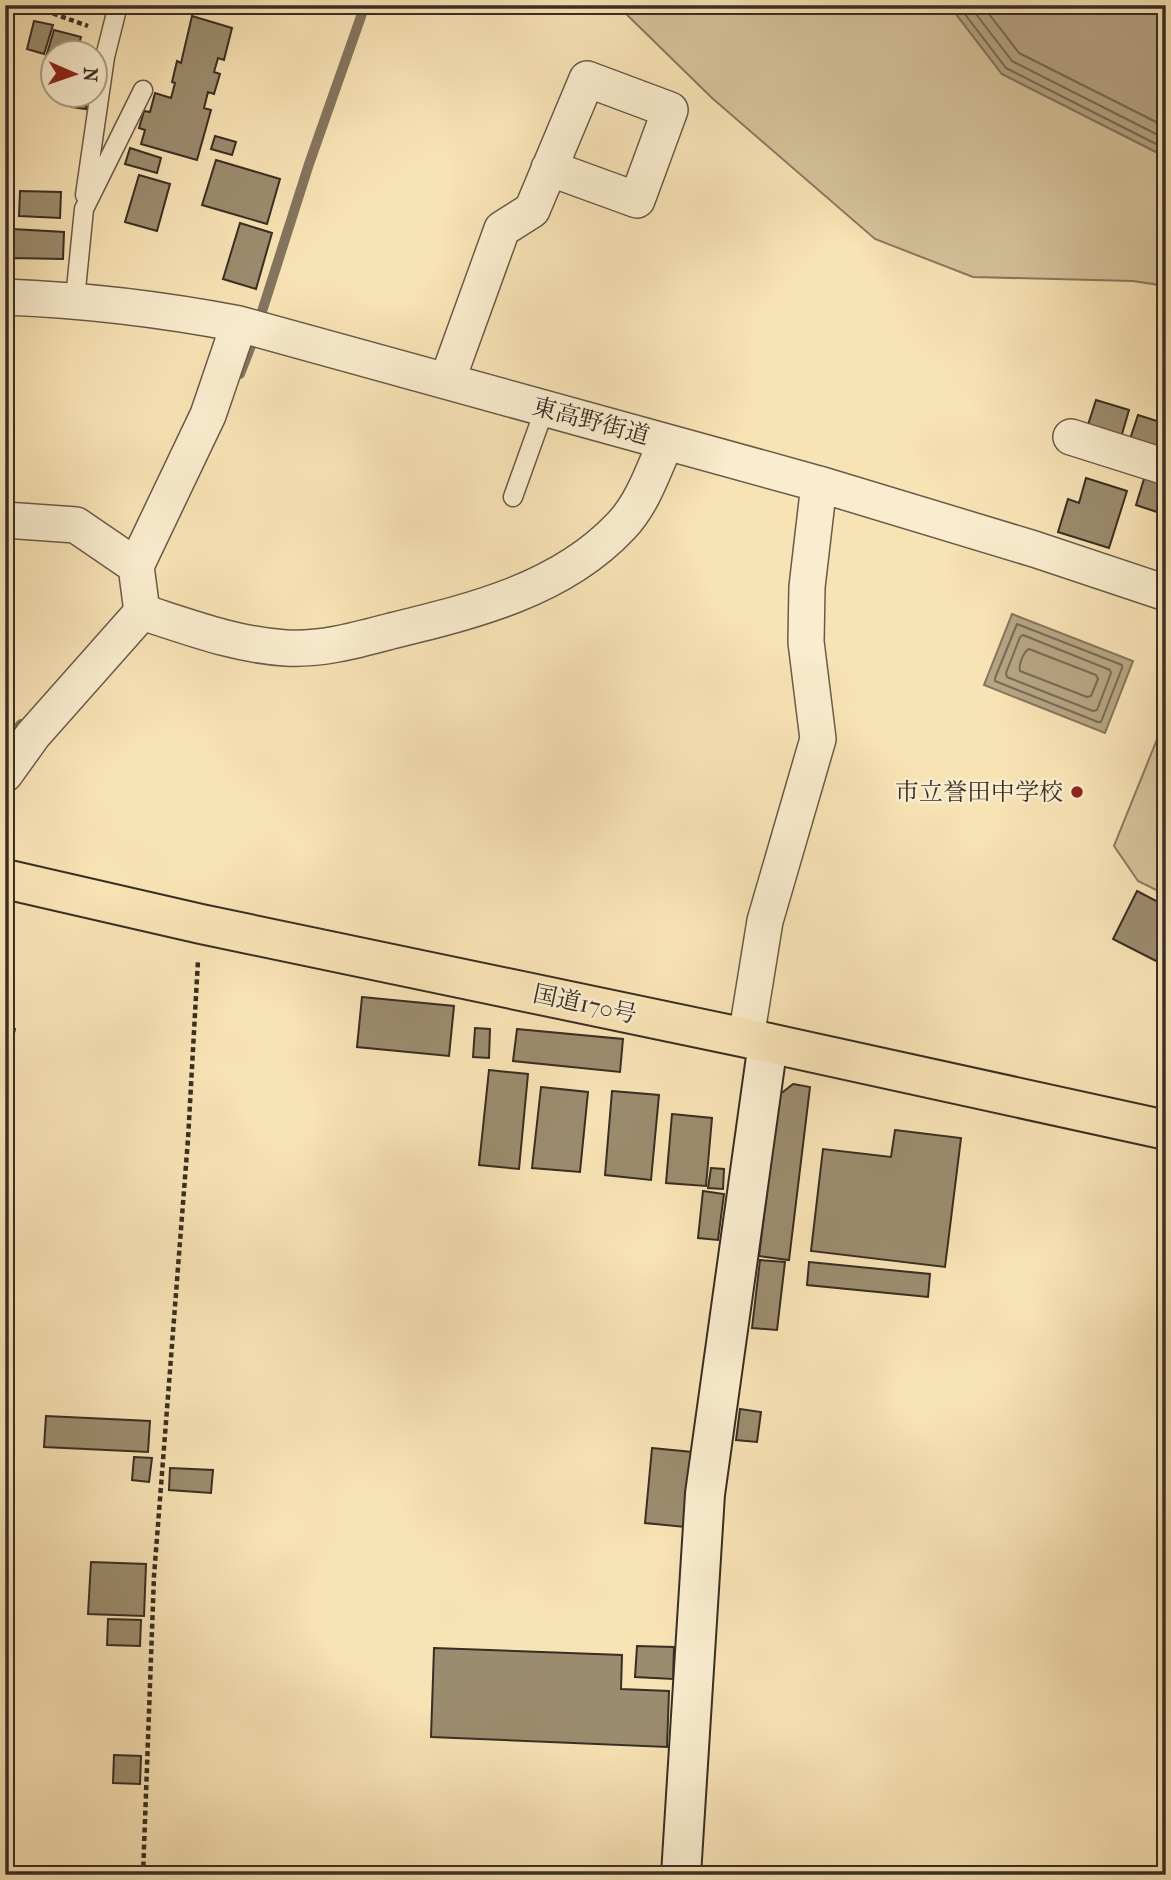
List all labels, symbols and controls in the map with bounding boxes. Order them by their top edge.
north arrow [38,38,108,108]
text: N [79,67,101,83]
street label: 東高野街道 [529,392,653,450]
place label: 市立誉田中学校 [895,778,1063,806]
marker: 市立誉田中学校 [1069,784,1085,800]
street label: 国道170号 [531,979,639,1029]

